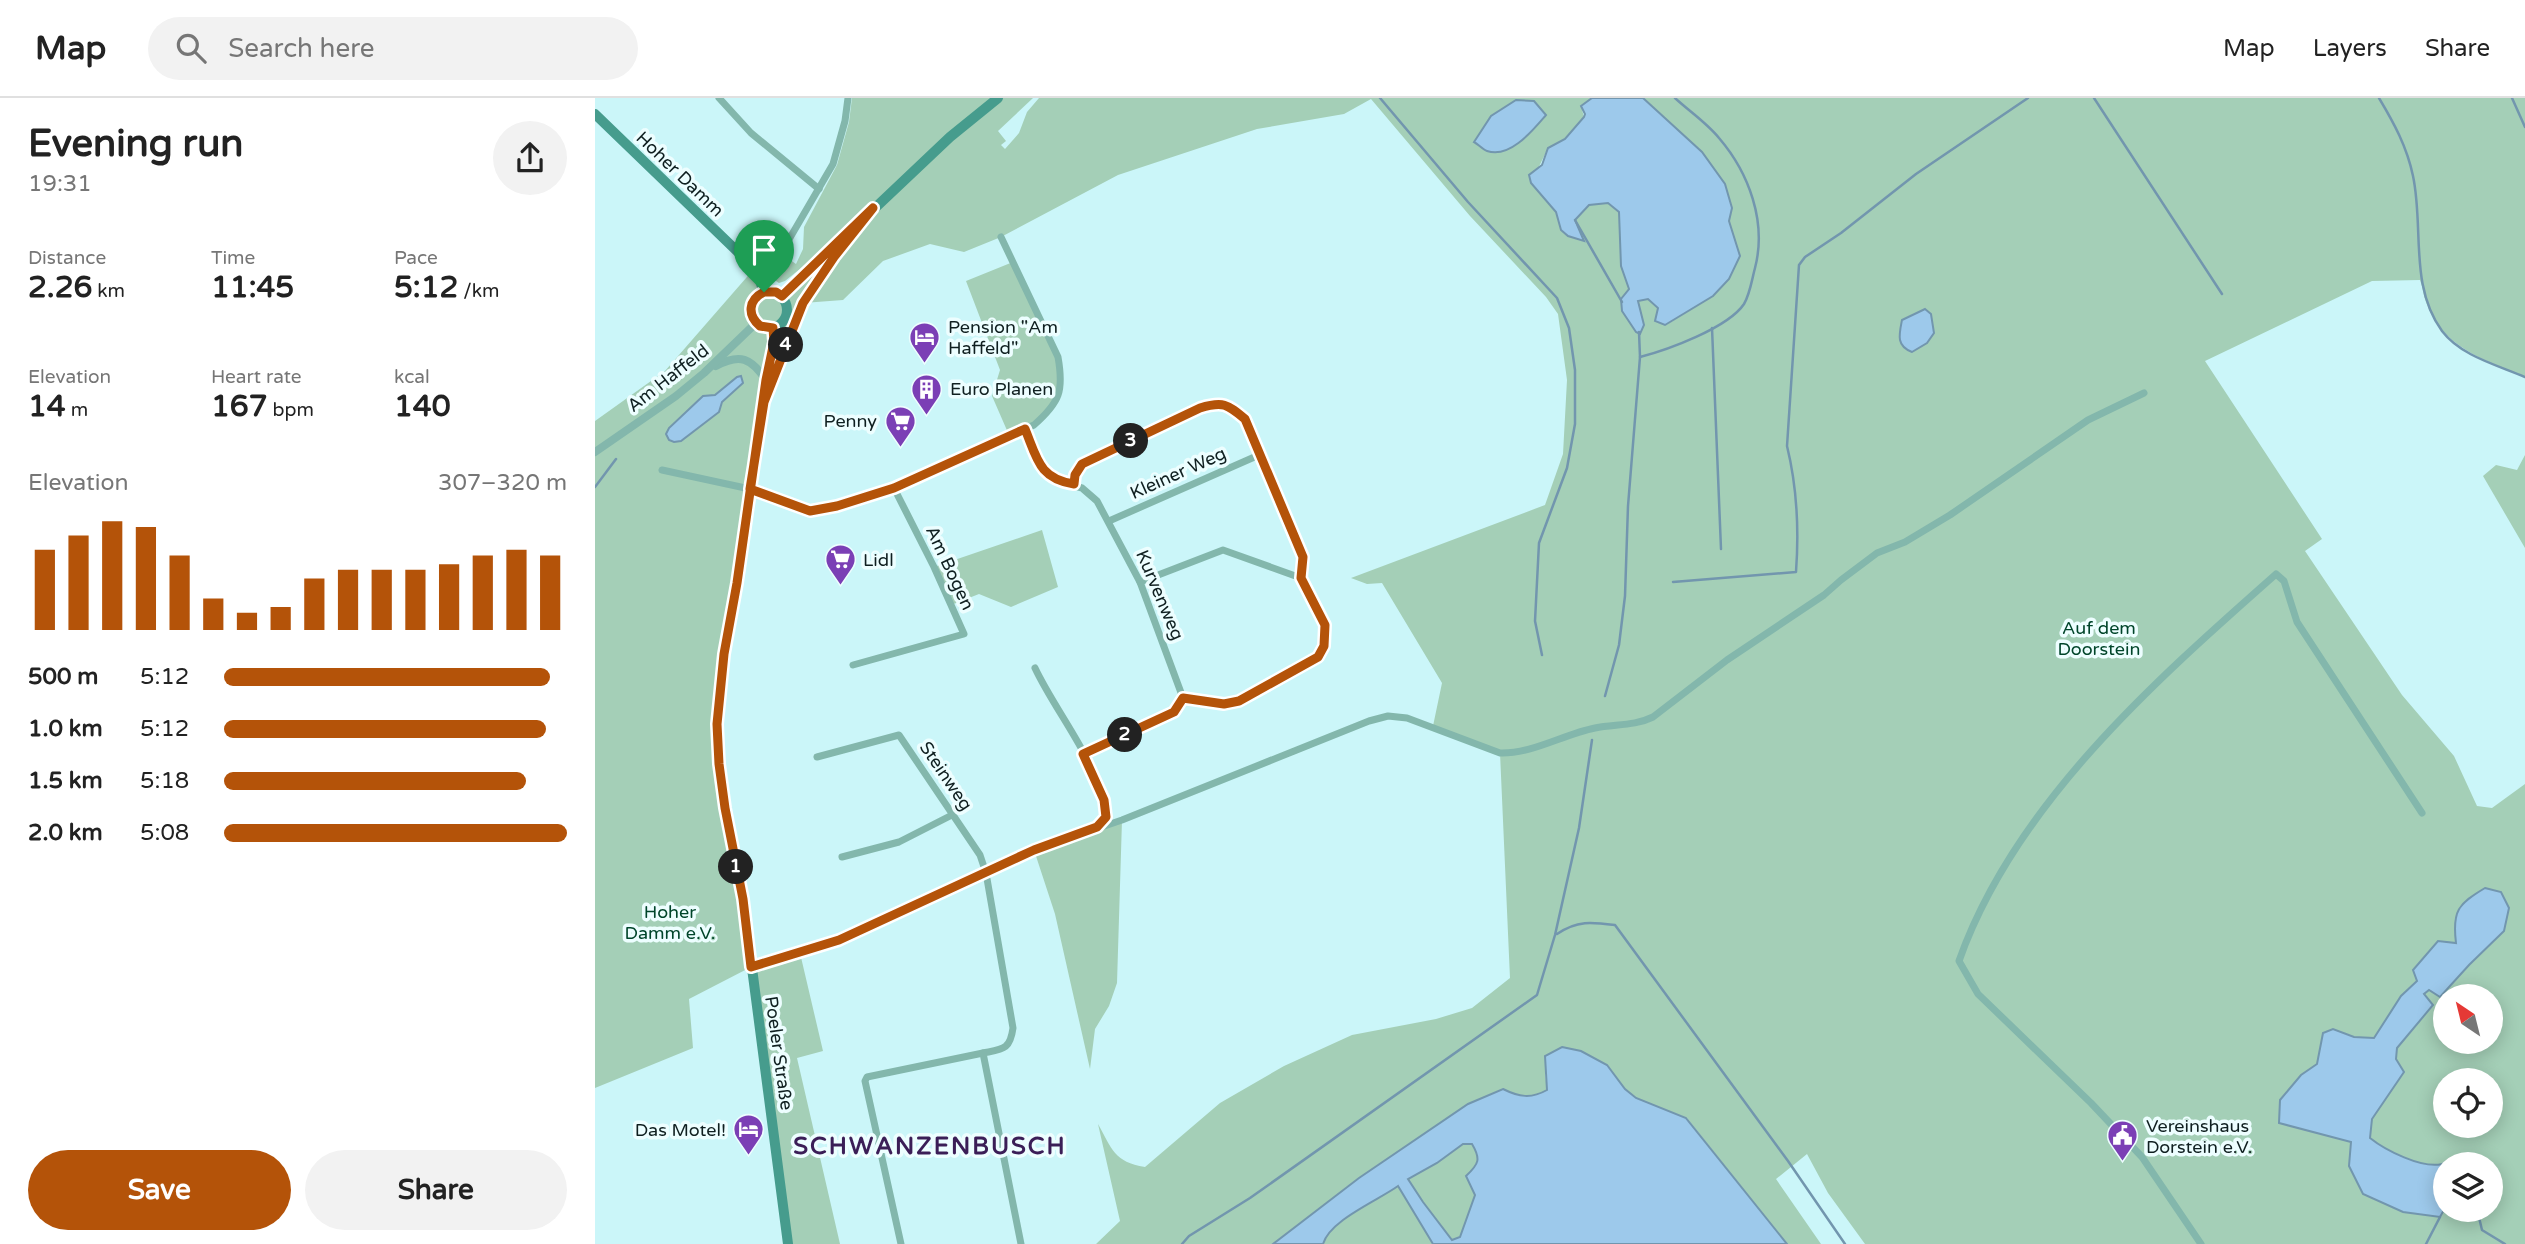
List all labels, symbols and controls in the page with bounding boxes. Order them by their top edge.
search box [148,17,638,80]
text: Map [35,29,106,68]
icon: search [172,29,210,67]
text: Search here [228,33,374,64]
text: Map [2223,34,2275,63]
text: Layers [2313,34,2387,63]
text: Share [2425,34,2490,63]
text: Evening run [28,121,243,167]
button: share [493,121,567,195]
street label: Hoher Damm [632,127,728,221]
text: 19:31 [28,170,92,198]
pin [734,220,794,292]
icon: arrive [745,231,783,269]
text: Distance [28,247,106,269]
text: Time [211,247,255,269]
text: Pace [394,247,438,269]
text: 2.26 [28,269,92,306]
text: 11:45 [211,269,294,306]
text: 5:12 [394,269,458,306]
text: km [92,280,125,302]
text: /km [458,280,499,302]
place label: Pension "Am Haffeld" [948,316,1058,359]
hotel icon: Pension "Am Haffeld" [908,320,942,364]
pin: 4 [769,328,803,362]
text: 4 [780,333,791,355]
street label: Am Haffeld [623,339,713,417]
text: Elevation [28,366,111,388]
text: Heart rate [211,366,302,388]
text: kcal [394,366,430,388]
building icon: Euro Planen [910,372,944,416]
place label: Euro Planen [950,378,1053,400]
text: 14 [28,388,66,425]
text: 167 [211,388,268,425]
text: 140 [394,388,451,425]
text: m [66,399,88,421]
text: bpm [268,399,314,421]
supermarket icon: Penny [883,404,917,448]
place label: Penny [824,410,877,432]
pin: 3 [1113,424,1149,458]
text: 3 [1125,429,1136,451]
street label: Kleiner Weg [1127,442,1229,504]
text: Elevation [28,469,129,497]
text: 307–320 m [438,469,567,497]
street label: Am Bogen [921,522,979,614]
supermarket icon: Lidl [823,543,857,587]
street label: Kurvenweg [1131,547,1189,643]
place label: Lidl [863,549,894,571]
park label: Auf dem Doorstein [2058,617,2140,660]
text: 500 m [28,663,98,691]
text: 5:12 [140,663,189,691]
text: 1.0 km [28,715,103,743]
text: 5:12 [140,715,189,743]
pin: 2 [1107,718,1143,752]
text: 2 [1119,723,1130,745]
street label: Steinweg [915,737,977,815]
text: 1.5 km [28,767,103,795]
text: 5:18 [140,767,189,795]
text: 2.0 km [28,819,103,847]
text: 5:08 [140,819,189,847]
pin: 1 [719,850,753,884]
text: 1 [730,855,741,877]
park label: Hoher Damm e.V. [625,901,715,944]
north arrow [2433,984,2503,1054]
map controls [2433,984,2503,1222]
street label: Poeler Straße [760,995,798,1111]
button: locate [2433,1068,2503,1138]
hotel icon: Das Motel! [732,1113,766,1157]
place label: Vereinshaus Dorstein e.V. [2146,1115,2252,1158]
place label: Das Motel! [635,1119,726,1141]
public building icon: Vereinshaus Dorstein e.V. [2106,1119,2140,1163]
district label: SCHWANZENBUSCH [793,1132,1067,1161]
button: Save [28,1150,291,1230]
button: Share [305,1150,567,1230]
button: layers [2433,1152,2503,1222]

